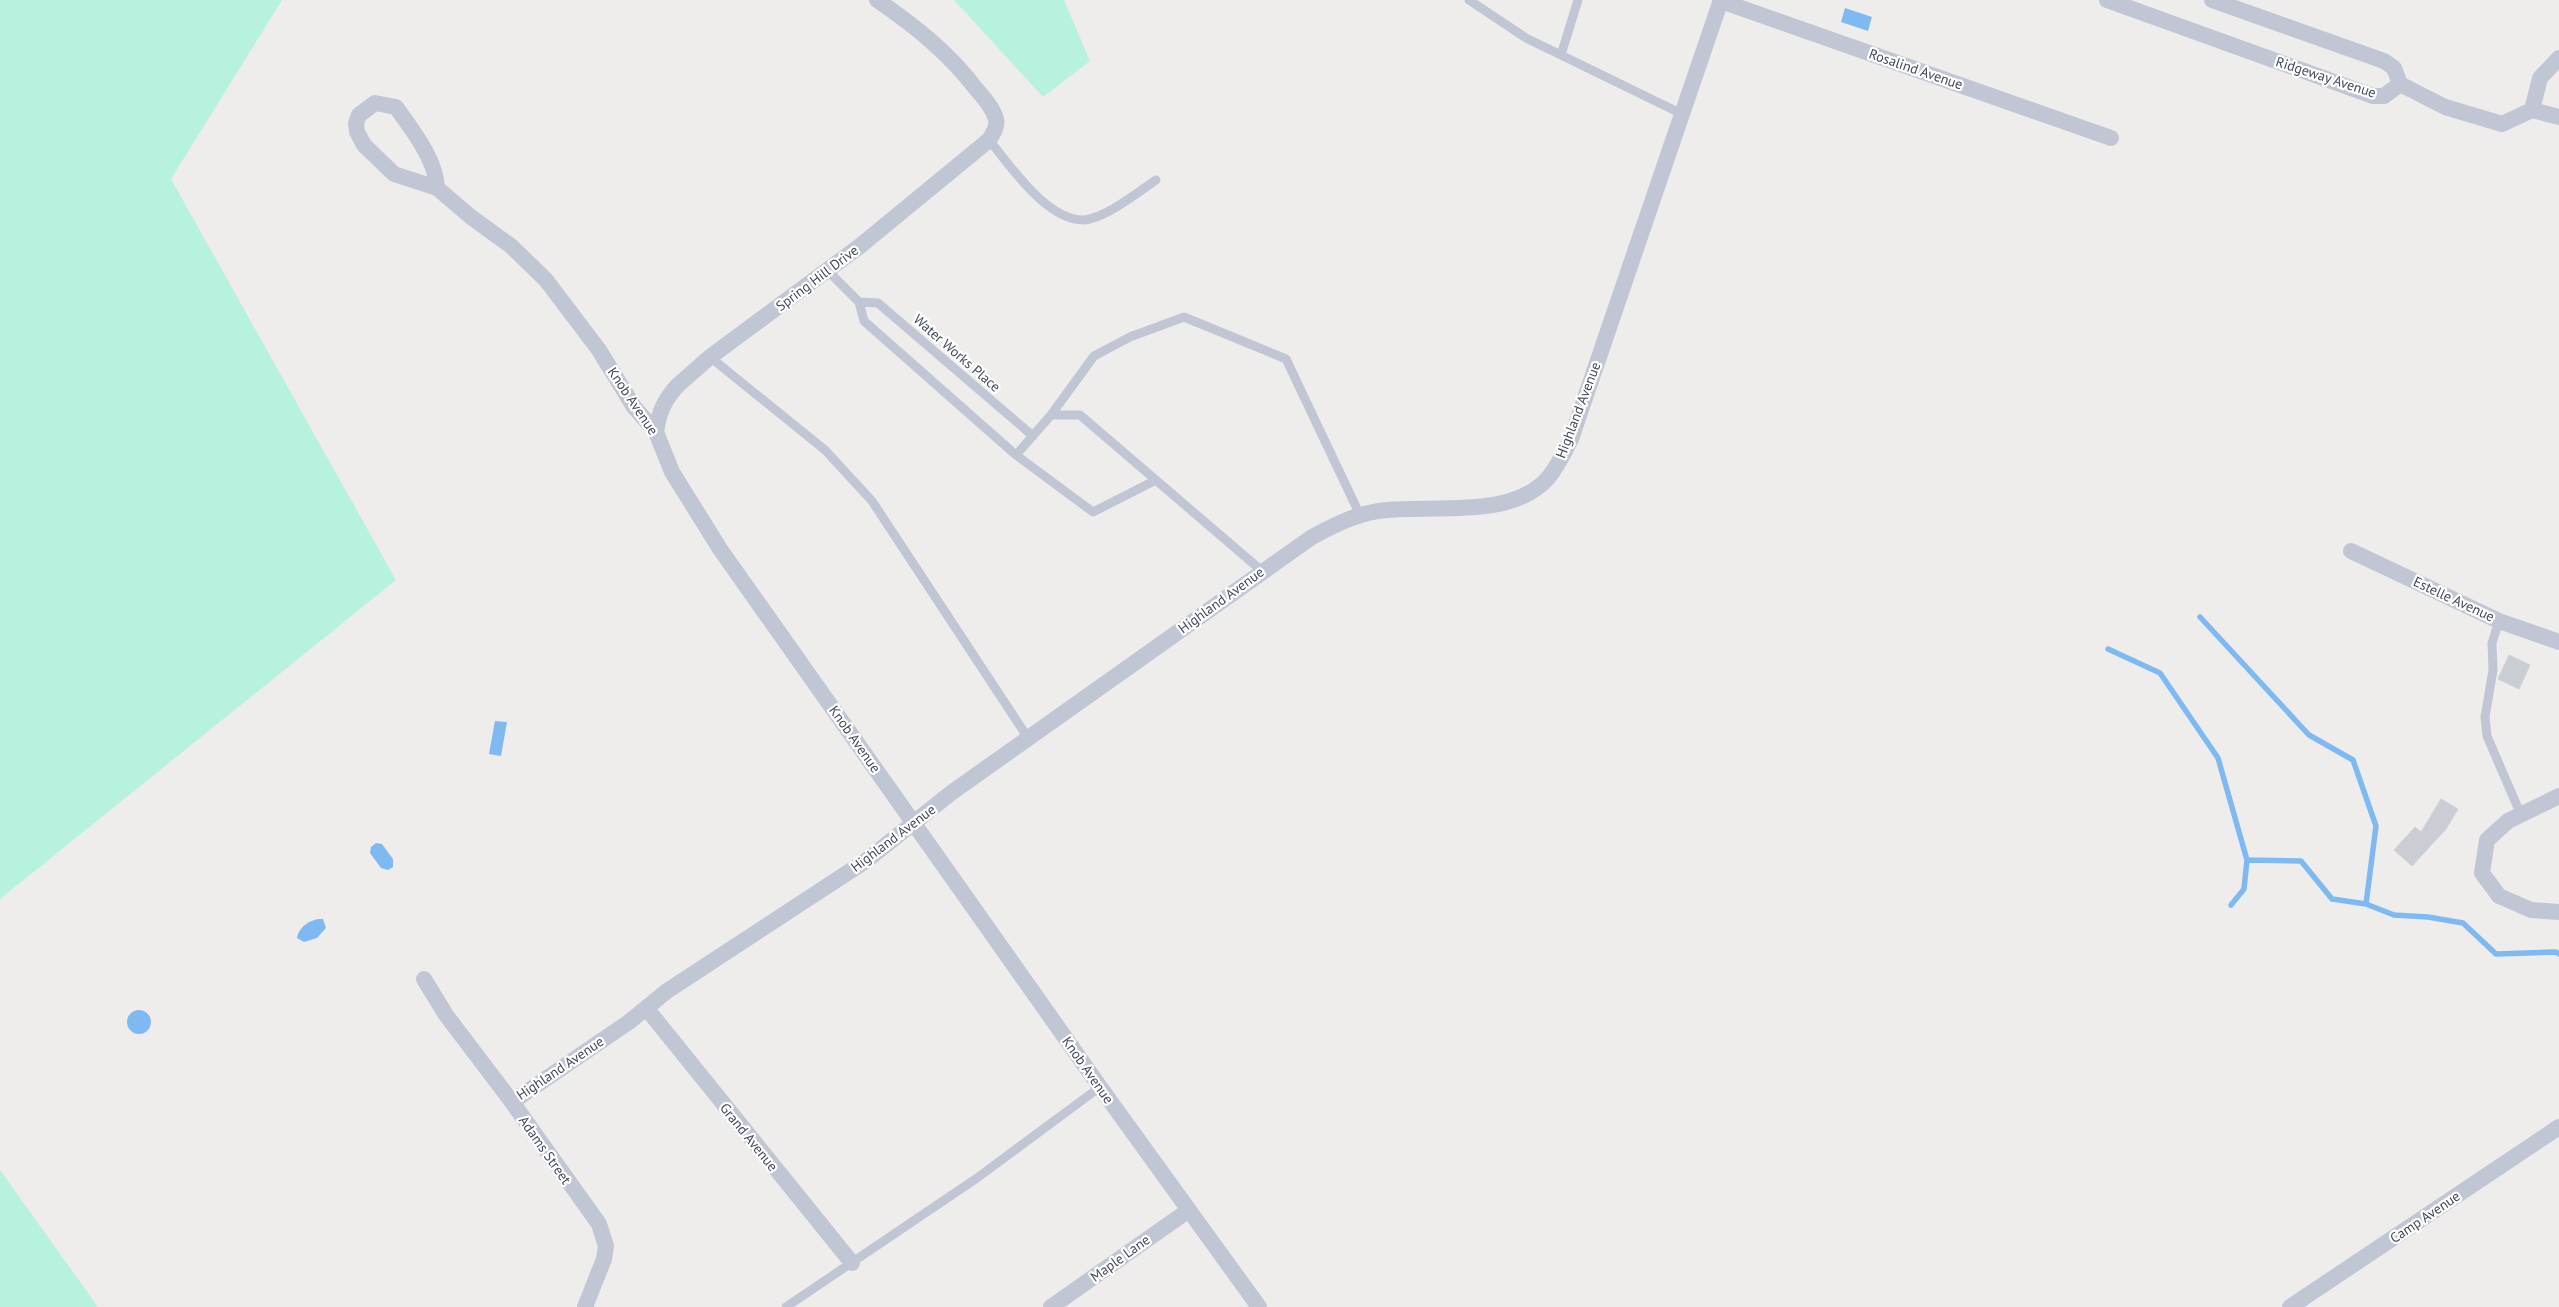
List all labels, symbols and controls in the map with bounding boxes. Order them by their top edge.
street label: Rosalind Avenue [1867,45,1965,93]
street label: Ridgeway Avenue [2274,52,2378,102]
street label: Spring Hill Drive [772,241,862,315]
street label: Water Works Place [910,310,1004,396]
street label: Highland Avenue [1551,359,1605,461]
street label: Knob Avenue [604,364,662,438]
street label: Highland Avenue [1175,563,1267,637]
street label: Estelle Avenue [2411,572,2497,626]
street label: Knob Avenue [825,702,885,776]
street label: Highland Avenue [847,800,939,876]
street label: Highland Avenue [513,1032,607,1104]
street label: Knob Avenue [1058,1033,1118,1107]
street label: Grand Avenue [716,1099,782,1175]
street label: Adams Street [515,1112,575,1188]
street label: Camp Avenue [2387,1187,2463,1247]
street label: Maple Lane [1087,1230,1153,1286]

